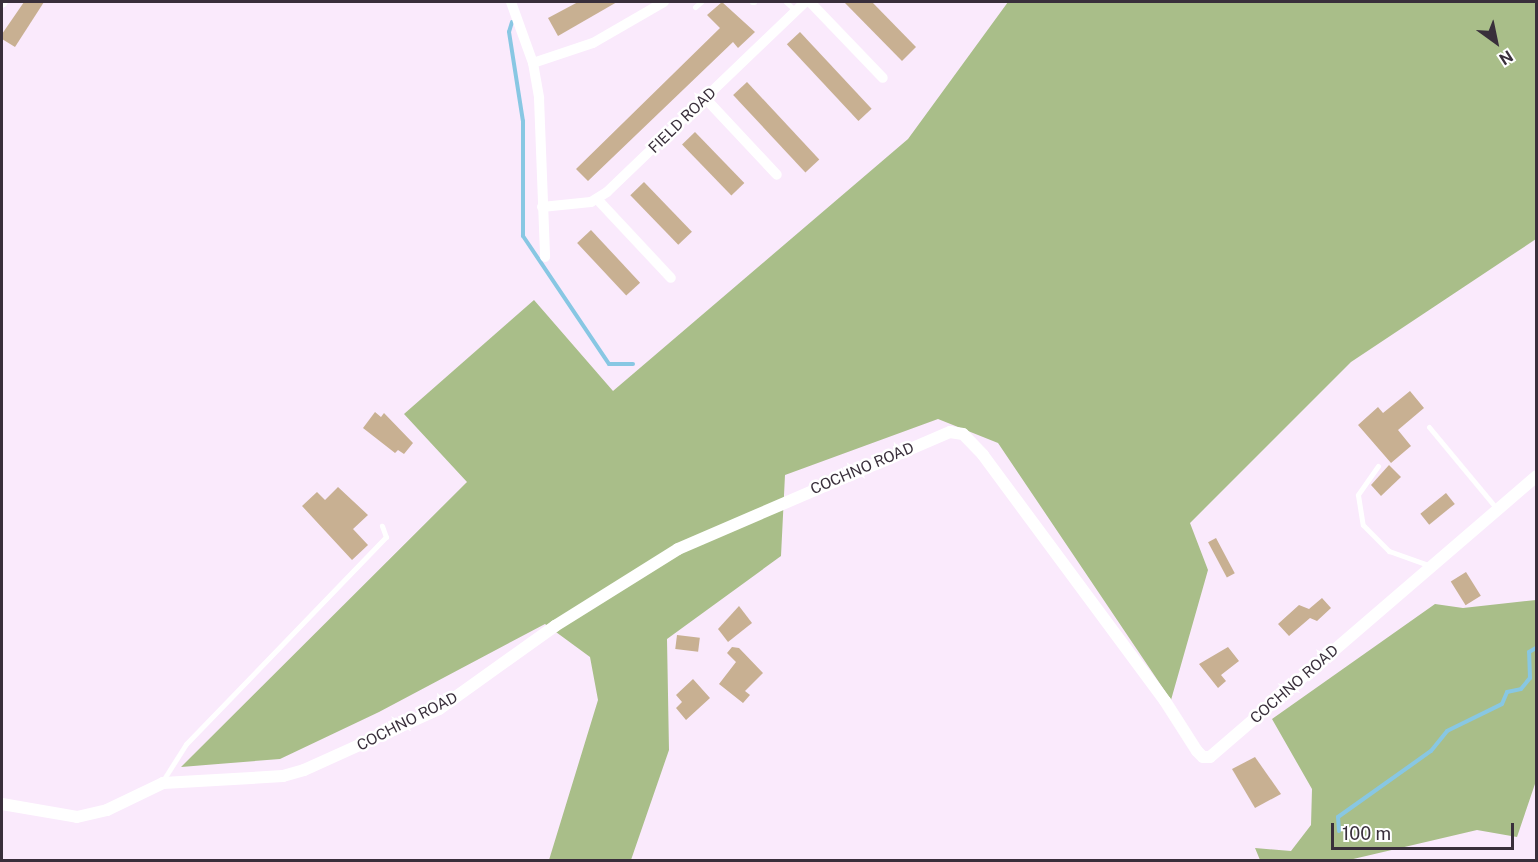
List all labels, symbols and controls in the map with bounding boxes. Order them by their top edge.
north arrow [1466,12,1526,72]
text: N [1496,46,1517,69]
street label: FIELD ROAD [645,83,719,157]
street label: COCHNO ROAD [808,438,916,498]
street label: COCHNO ROAD [1246,641,1342,727]
street label: COCHNO ROAD [354,688,460,754]
scale bar [1334,811,1517,849]
text: 100 m [1342,823,1391,844]

